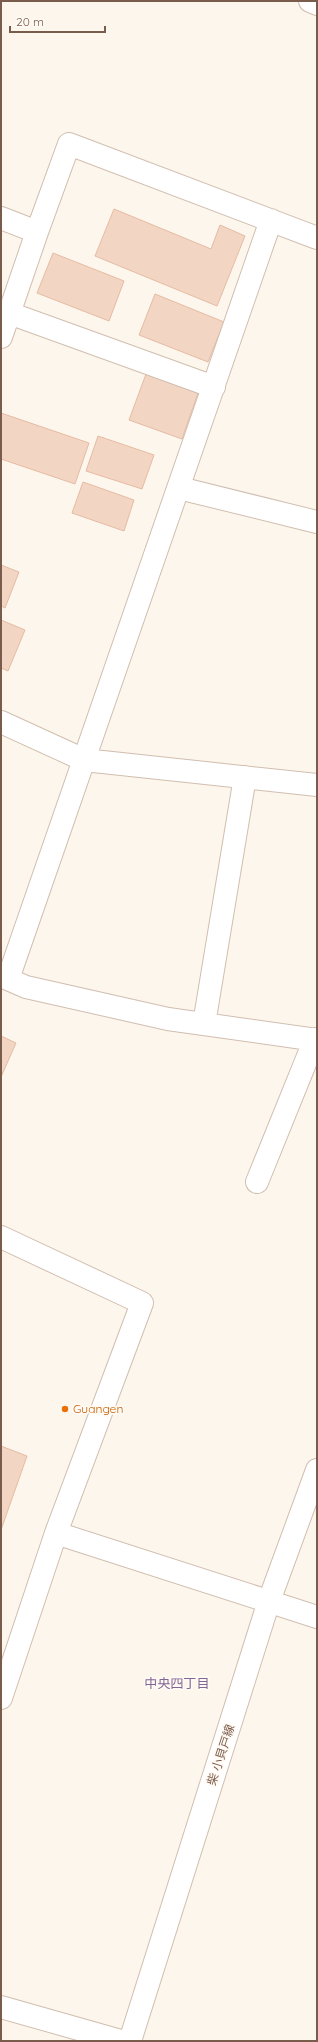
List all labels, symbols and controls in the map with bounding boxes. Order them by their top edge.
scale bar [10,8,105,34]
text: 20 m [16,14,44,29]
place label: Guangen [73,1401,123,1416]
marker: Guangen [60,1404,70,1414]
district label: 中央四丁目 [144,1675,210,1691]
street label: 柴 小貝戸線 [204,1722,237,1787]

